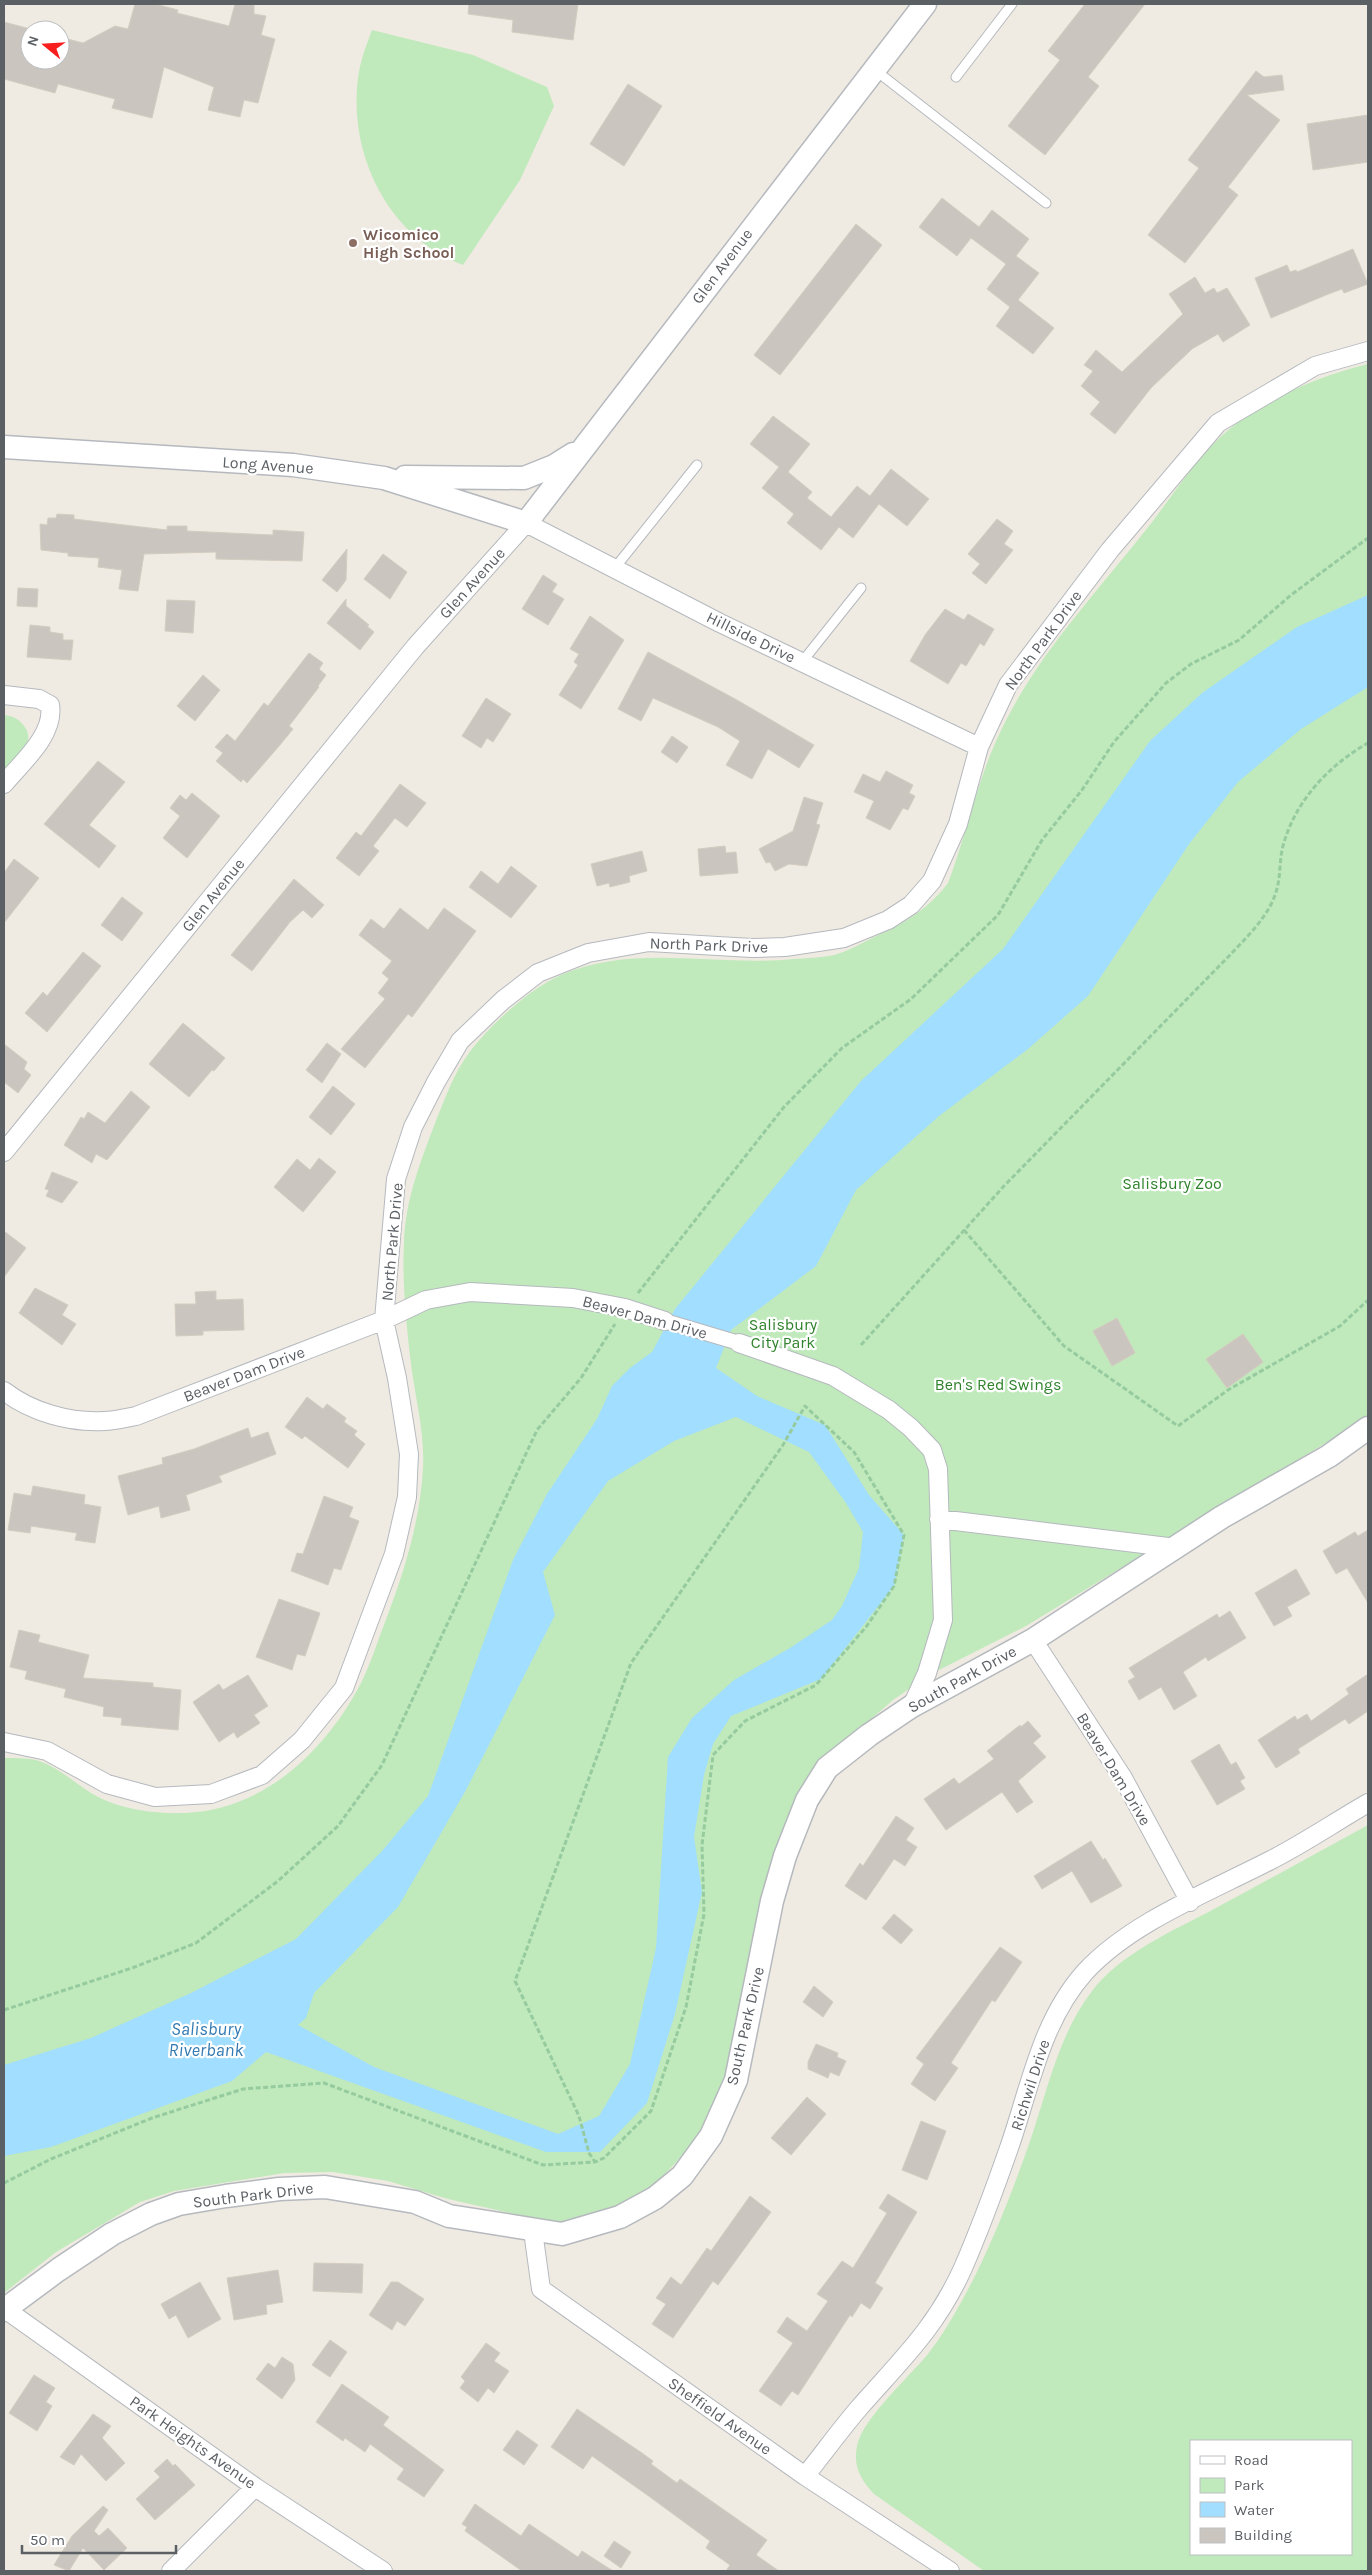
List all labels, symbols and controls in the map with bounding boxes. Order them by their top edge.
north arrow [20,20,70,70]
text: N [23,34,43,49]
place label: Wicomico High School [363,225,455,262]
street label: Glen Avenue [688,225,756,307]
marker: Wicomico High School [347,237,359,249]
street label: Long Avenue [222,452,314,478]
street label: Glen Avenue [435,544,509,622]
street label: North Park Drive [1000,586,1086,694]
street label: Hillside Drive [703,607,799,667]
street label: Glen Avenue [178,854,248,936]
street label: North Park Drive [649,933,769,957]
park label: Salisbury Zoo [1122,1174,1222,1193]
street label: North Park Drive [377,1182,407,1302]
street label: Beaver Dam Drive [581,1291,709,1343]
park label: Salisbury City Park [749,1315,818,1352]
street label: Beaver Dam Drive [181,1342,307,1406]
park label: Ben's Red Swings [935,1375,1061,1394]
street label: South Park Drive [904,1641,1020,1717]
street label: Beaver Dam Drive [1073,1709,1155,1829]
street label: South Park Drive [722,1965,768,2087]
water label: Salisbury Riverbank [169,2018,244,2061]
street label: Richwil Drive [1006,2037,1054,2133]
street label: South Park Drive [192,2178,314,2212]
street label: Sheffield Avenue [665,2373,775,2459]
street label: Park Heights Avenue [126,2391,260,2493]
legend [1190,2440,1352,2555]
text: Road [1234,2451,1269,2469]
text: Park [1234,2476,1264,2494]
text: Water [1234,2501,1275,2519]
scale bar [22,2522,176,2554]
text: Building [1234,2526,1292,2544]
text: 50 m [30,2531,65,2549]

